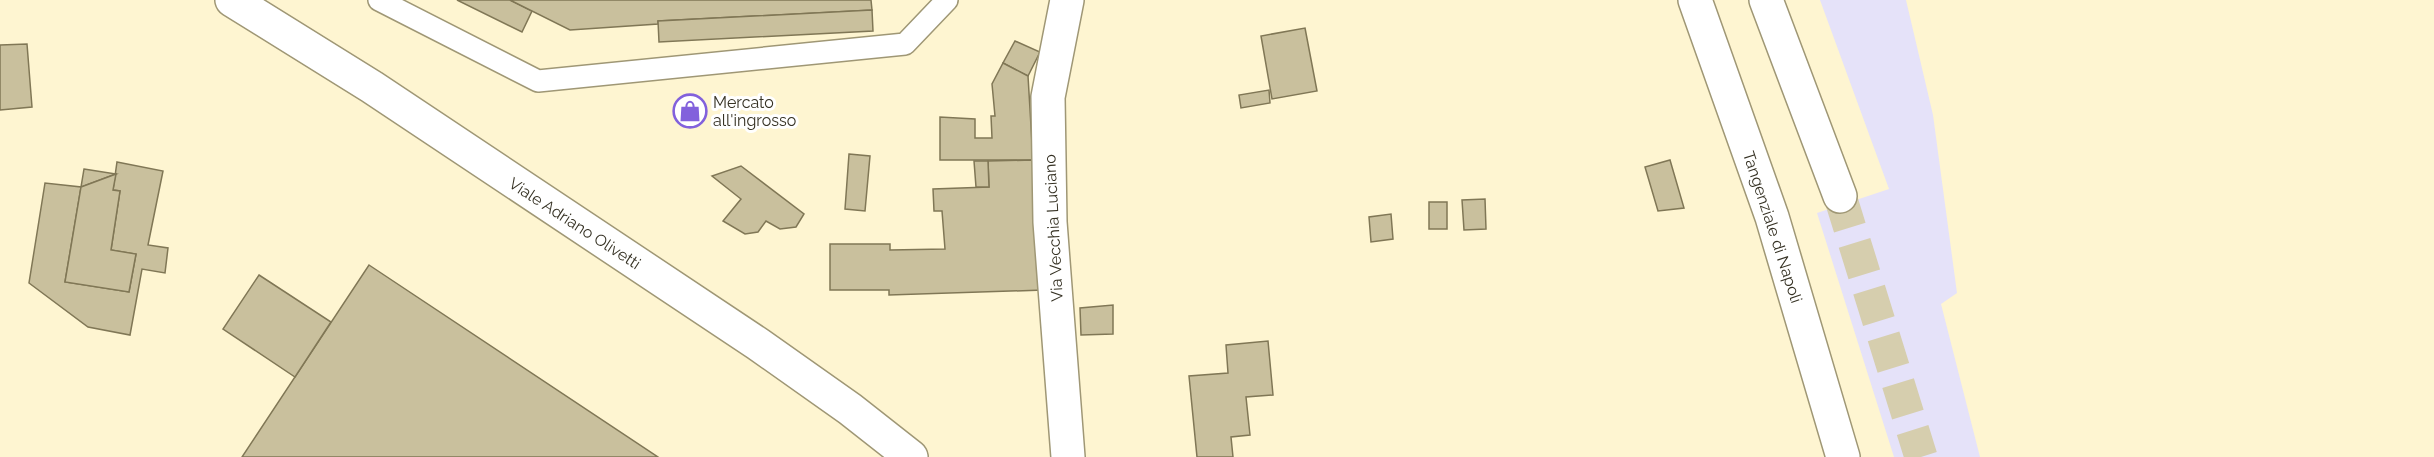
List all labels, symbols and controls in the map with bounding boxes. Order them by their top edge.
shop icon: Mercato all'ingrosso [672,93,708,129]
place label: Mercato all'ingrosso [713,93,796,130]
street label: Tangenziale di Napoli [1739,149,1806,305]
street label: Via Vecchia Luciano [1040,154,1067,302]
street label: Viale Adriano Olivetti [505,174,644,273]

